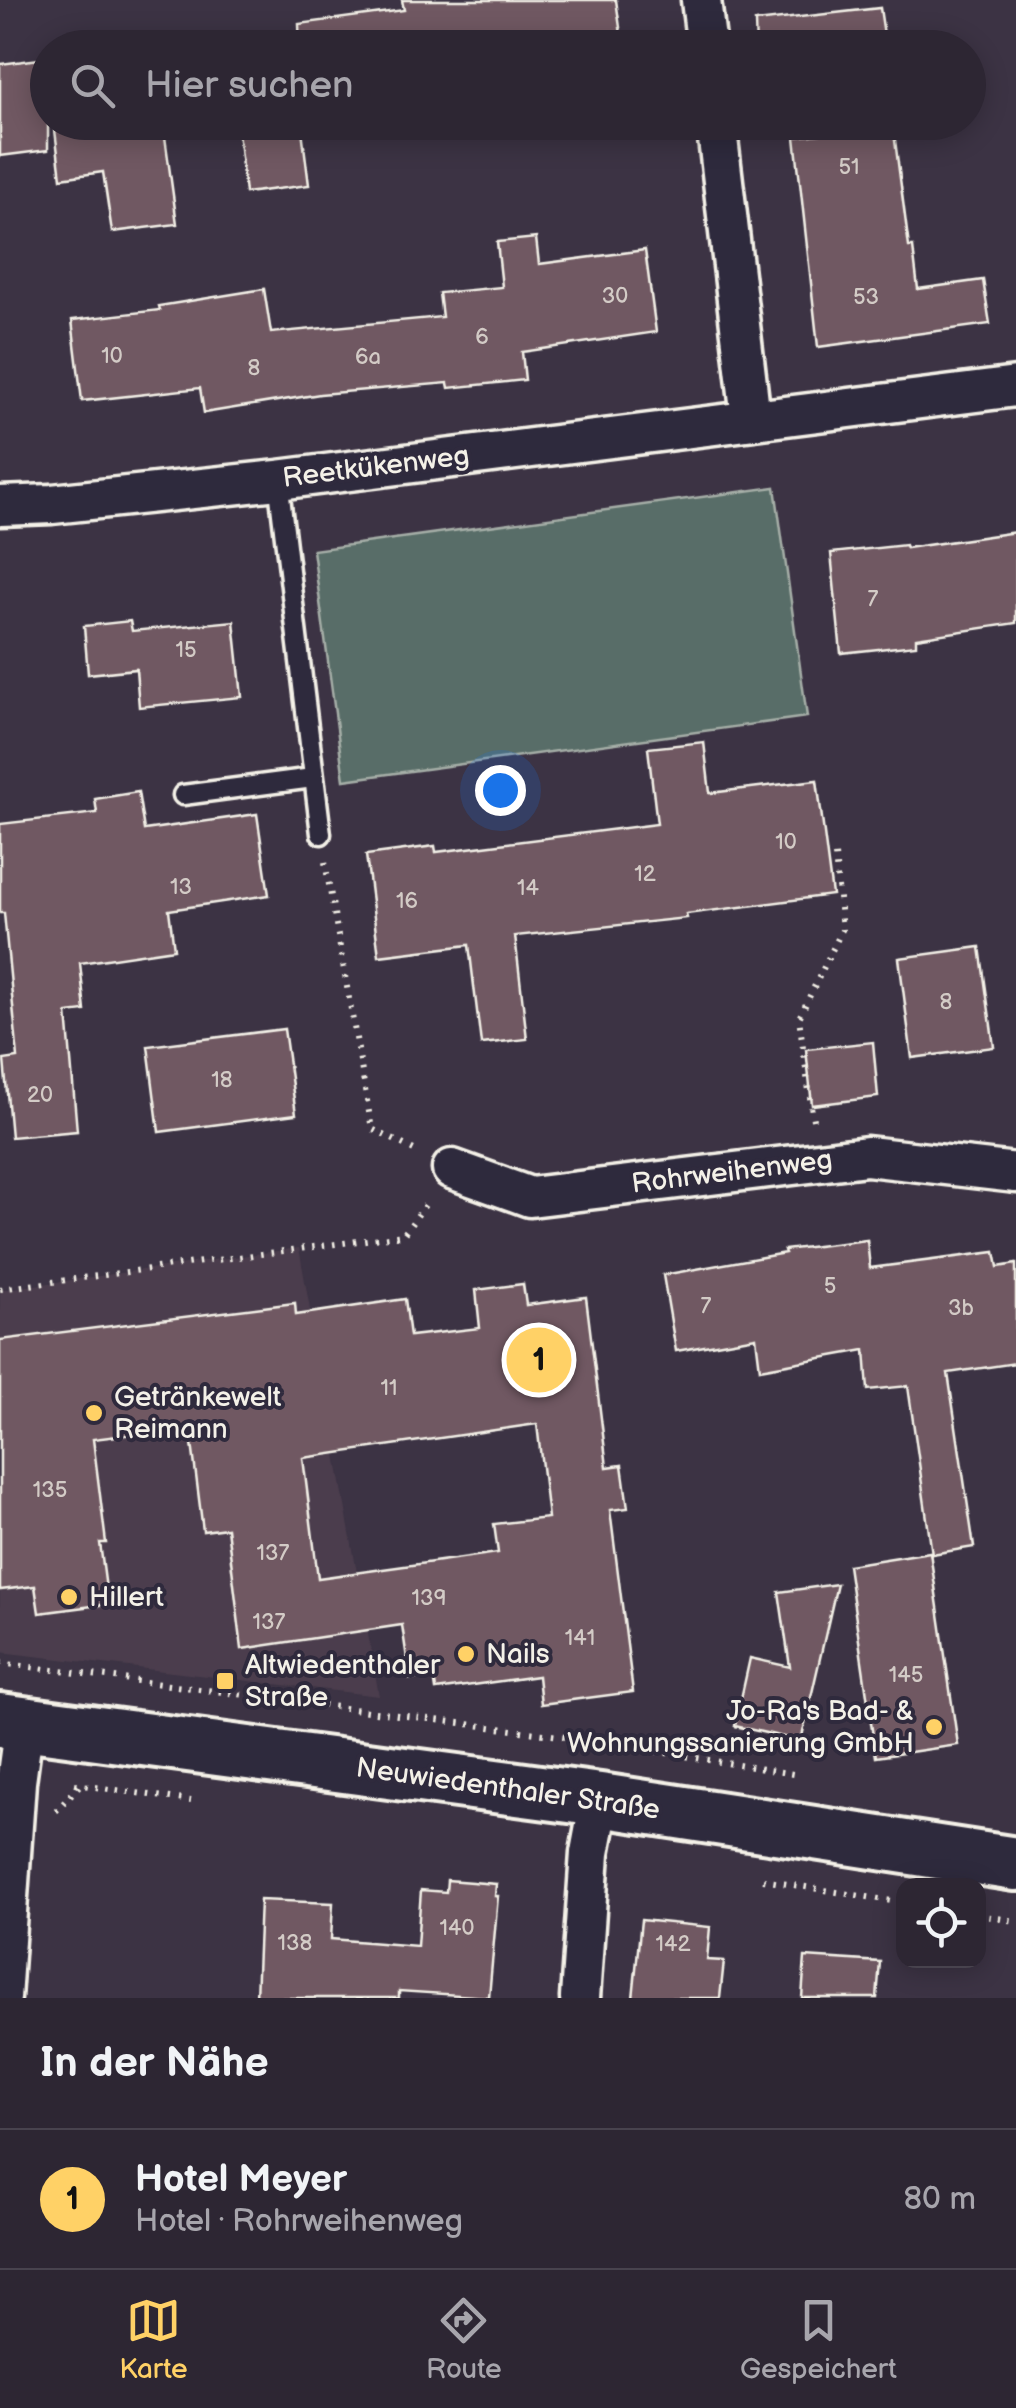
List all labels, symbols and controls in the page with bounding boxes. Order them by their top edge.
search box [30,30,986,140]
icon: search [65,58,120,113]
text: Hier suchen [145,63,353,108]
house number: 51 [838,154,860,181]
house number: 30 [602,283,628,310]
house number: 53 [853,284,879,311]
house number: 6 [475,324,489,351]
house number: 10 [101,343,123,370]
house number: 6a [355,344,381,371]
house number: 8 [248,355,260,382]
street label: Reetkükenweg [281,439,471,495]
house number: 7 [868,586,879,613]
house number: 15 [175,637,197,664]
your location [475,765,526,816]
house number: 10 [775,829,797,856]
house number: 12 [634,861,656,888]
house number: 13 [170,874,192,901]
house number: 14 [517,875,540,902]
house number: 16 [396,888,418,915]
house number: 8 [940,989,952,1016]
house number: 18 [211,1067,233,1094]
house number: 20 [27,1082,53,1109]
street label: Rohrweihenweg [630,1143,834,1201]
house number: 5 [824,1273,836,1300]
house number: 7 [701,1293,712,1320]
house number: 3b [948,1295,974,1322]
pin: 1 [506,1322,572,1398]
house number: 11 [380,1375,398,1402]
place label: Getränkewelt Reimann [114,1381,282,1446]
marker: Getränkewelt Reimann [83,1402,105,1424]
house number: 135 [33,1477,67,1504]
house number: 137 [257,1540,290,1567]
place label: Hillert [89,1581,164,1614]
house number: 139 [412,1585,446,1612]
marker: Hillert [58,1586,80,1608]
house number: 137 [253,1609,286,1636]
house number: 141 [565,1625,595,1652]
place label: Nails [486,1638,550,1671]
marker: Nails [455,1643,477,1665]
place label: Altwiedenthaler Straße [245,1649,441,1714]
house number: 145 [889,1662,923,1689]
marker: Altwiedenthaler Straße [214,1670,236,1692]
place label: Jo-Ra's Bad- & Wohnungssanierung GmbH [567,1695,914,1760]
marker: Jo-Ra's Bad- & Wohnungssanierung GmbH [923,1716,945,1738]
street label: Neuwiedenthaler Straße [354,1751,662,1827]
map controls [896,1878,986,1968]
button: locate [896,1878,986,1968]
house number: 140 [440,1915,474,1942]
house number: 138 [278,1930,312,1957]
house number: 142 [656,1931,690,1958]
text: In der Nähe [40,2038,269,2089]
text: Hotel Meyer [135,2157,347,2202]
text: 1 [66,2180,79,2219]
text: 80 m [903,2180,976,2219]
text: Hotel · Rohrweihenweg [135,2202,463,2241]
tab: Karte [119,2293,188,2386]
tab: Route [426,2293,502,2386]
tab: Gespeichert [740,2293,897,2386]

